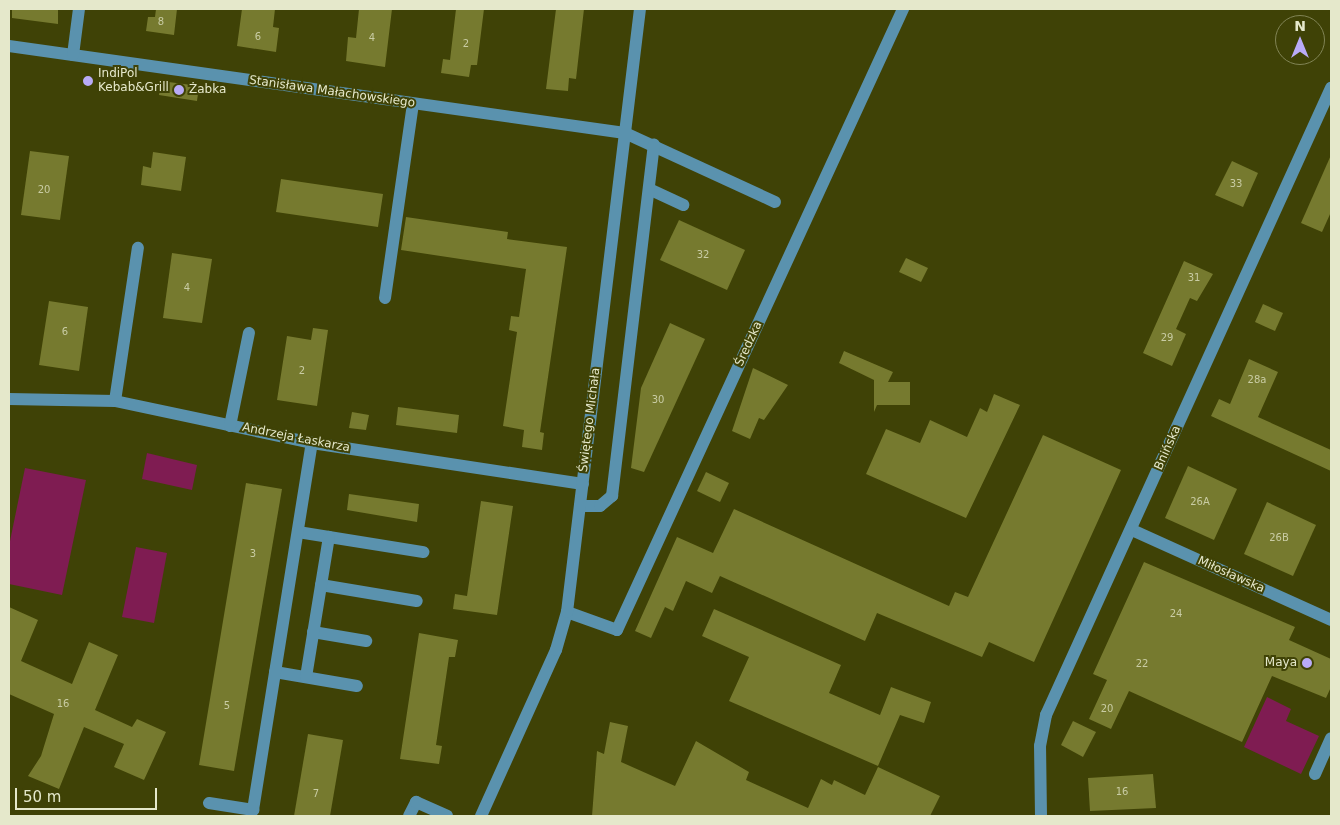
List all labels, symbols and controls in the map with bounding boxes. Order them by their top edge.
north arrow [1275,15,1325,65]
house number: 8 [158,16,164,28]
text: N [1294,18,1306,34]
house number: 6 [255,31,261,43]
house number: 4 [369,32,375,44]
house number: 2 [463,38,469,50]
place label: IndiPol Kebab&Grill [98,67,169,95]
street label: Stanisława Małachowskiego [248,73,416,111]
marker: IndiPol Kebab&Grill [82,75,94,87]
place label: Żabka [189,83,226,97]
marker: Żabka [173,84,185,96]
house number: 33 [1230,178,1242,190]
house number: 20 [38,184,50,196]
house number: 32 [697,249,709,261]
house number: 31 [1188,272,1200,284]
house number: 4 [184,282,190,294]
street label: Średzka [732,319,766,369]
house number: 6 [62,326,68,338]
house number: 29 [1161,332,1173,344]
house number: 2 [299,365,305,377]
street label: Świętego Michała [576,367,604,473]
house number: 28a [1248,374,1266,386]
house number: 30 [652,394,664,406]
street label: Andrzeja Łaskarza [241,420,351,456]
street label: Bnińska [1152,424,1184,472]
house number: 26A [1190,496,1210,508]
house number: 26B [1269,532,1289,544]
house number: 3 [250,548,256,560]
street label: Miłosławska [1195,554,1267,596]
house number: 24 [1170,608,1182,620]
place label: Maya [1265,656,1297,670]
marker: Maya [1301,657,1313,669]
house number: 22 [1136,658,1148,670]
house number: 16 [57,698,69,710]
house number: 5 [224,700,230,712]
house number: 20 [1101,703,1113,715]
scale bar [18,778,160,810]
house number: 16 [1116,786,1128,798]
text: 50 m [23,788,61,806]
house number: 7 [313,788,319,800]

